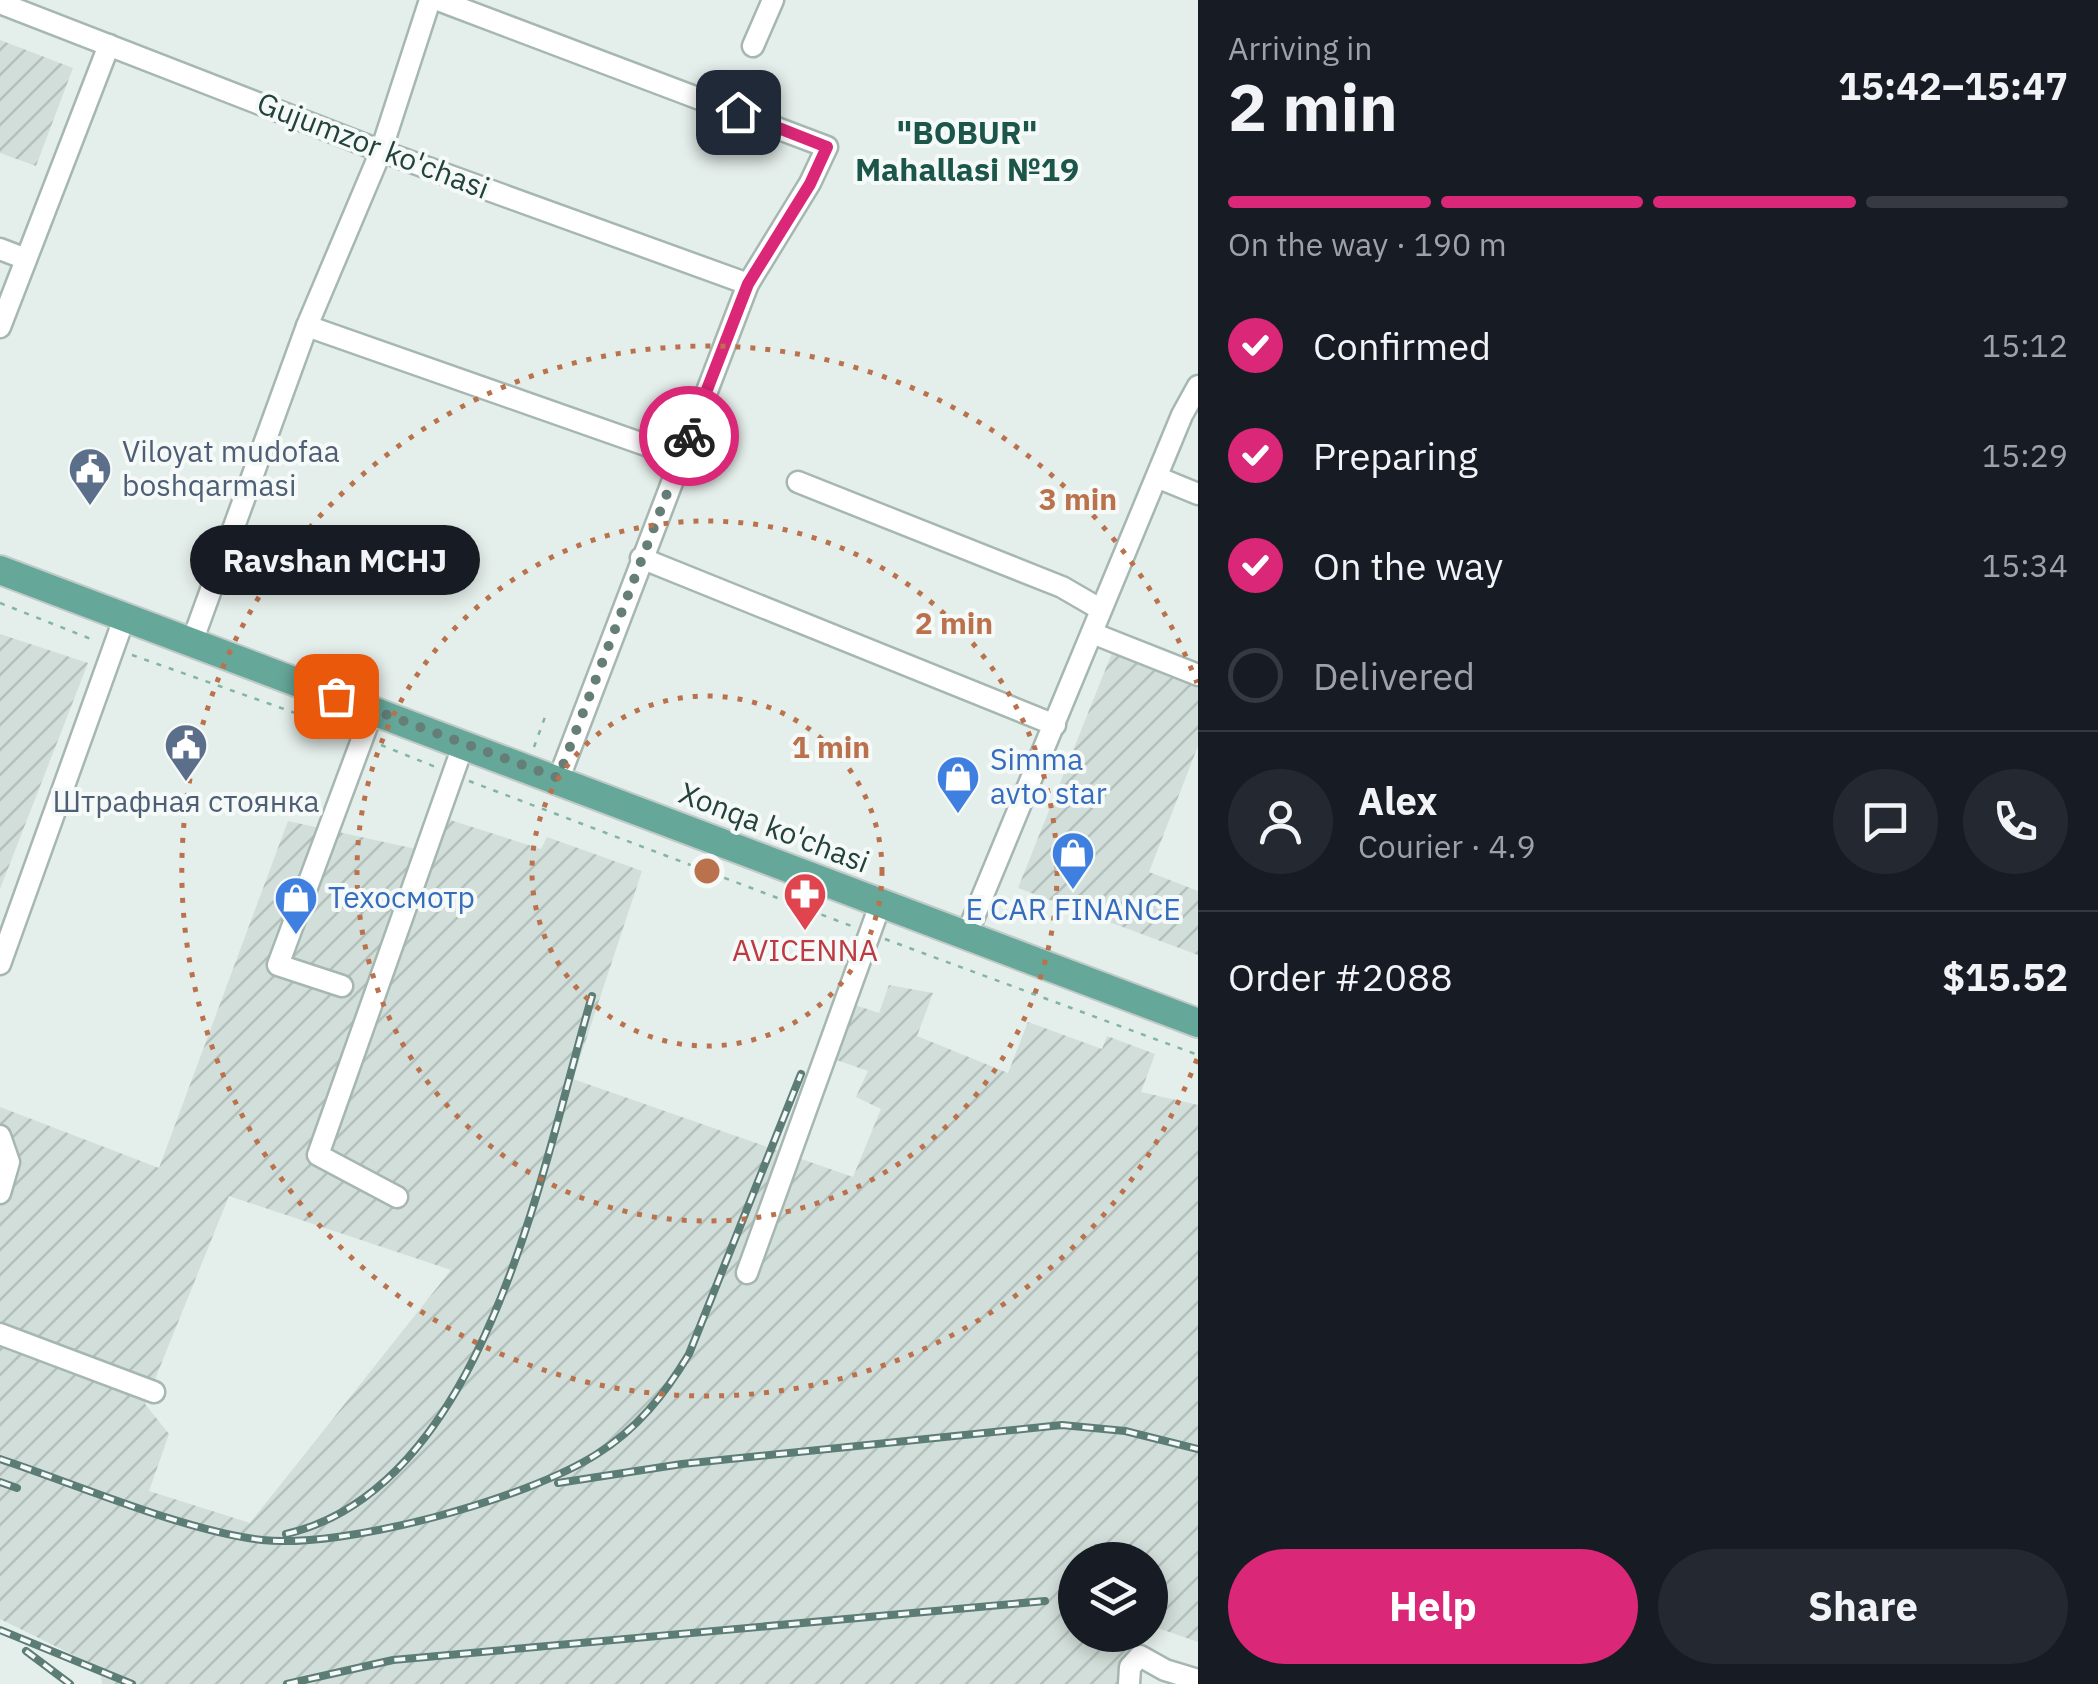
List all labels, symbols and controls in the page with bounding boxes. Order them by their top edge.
text: Arriving in [1228,27,1373,69]
text: 15:42–15:47 [1838,61,2068,110]
text: 2 min [1228,64,1398,149]
pin [696,70,781,155]
street label: Gujumzor ko'chasi [252,82,495,207]
icon: home [711,85,766,140]
district label: "BOBUR" Mahallasi №19 [855,111,1079,190]
text: On the way · 190 m [1228,223,1507,265]
icon: check [1228,318,1283,373]
text: Confirmed [1313,321,1491,370]
text: 15:12 [1982,324,2068,366]
courier [639,386,739,486]
icon: bike [662,409,717,464]
icon: check [1228,428,1283,483]
place label: Viloyat mudofaa boshqarmasi [122,431,340,504]
text: Preparing [1313,431,1478,480]
text: 15:29 [1982,434,2068,476]
public building icon: Viloyat mudofaa boshqarmasi [67,446,113,507]
text: 3 min [1039,479,1117,518]
callout: Ravshan MCHJ [191,526,481,596]
icon: check [1228,538,1283,593]
text: Ravshan MCHJ [223,539,447,581]
text: On the way [1313,541,1503,590]
text: 15:34 [1982,544,2068,586]
text: 2 min [915,603,993,642]
text: Delivered [1313,651,1475,700]
pin [294,654,379,739]
icon: bag [309,669,364,724]
public building icon: Штрафная стоянка [163,722,209,783]
text: 1 min [792,727,870,766]
place label: Simma avto star [990,739,1107,812]
shop icon: Simma avto star [935,754,981,815]
button: person [1228,769,1333,874]
button: chat [1833,769,1938,874]
button: phone [1963,769,2068,874]
street label: Xonqa ko'chasi [674,772,875,881]
text: Alex [1358,776,1438,825]
place label: Штрафная стоянка [52,781,320,820]
text: Courier · 4.9 [1358,825,1536,867]
shop icon: E CAR FINANCE [1050,830,1096,891]
centre of rings [689,853,725,889]
pharmacy icon: AVICENNA [782,871,828,932]
shop icon: Техосмотр [273,875,319,936]
place label: Техосмотр [328,877,475,916]
place label: E CAR FINANCE [965,889,1181,928]
place label: AVICENNA [732,930,878,969]
text: Order #2088 [1228,952,1453,1001]
text: $15.52 [1942,952,2068,1001]
map controls [1058,1542,1168,1652]
button: layers [1058,1542,1168,1652]
button: Help [1228,1549,1638,1664]
button: Share [1658,1549,2068,1664]

